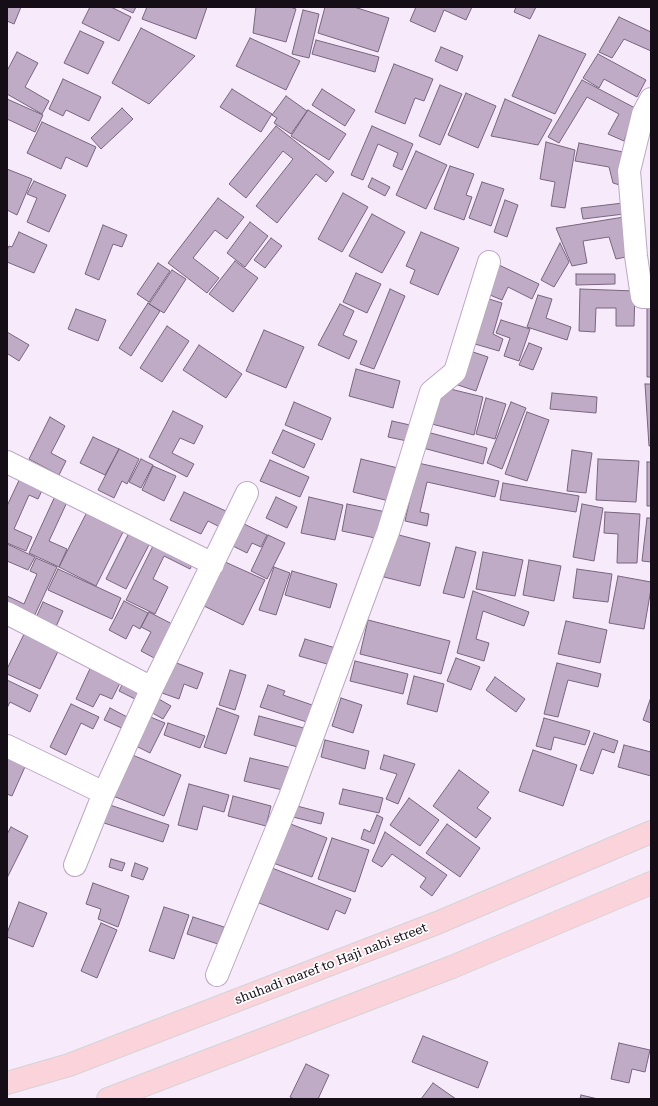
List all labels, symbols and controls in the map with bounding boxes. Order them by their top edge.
street label: shuhadi maref to Haji nabi street [233,920,429,1008]

